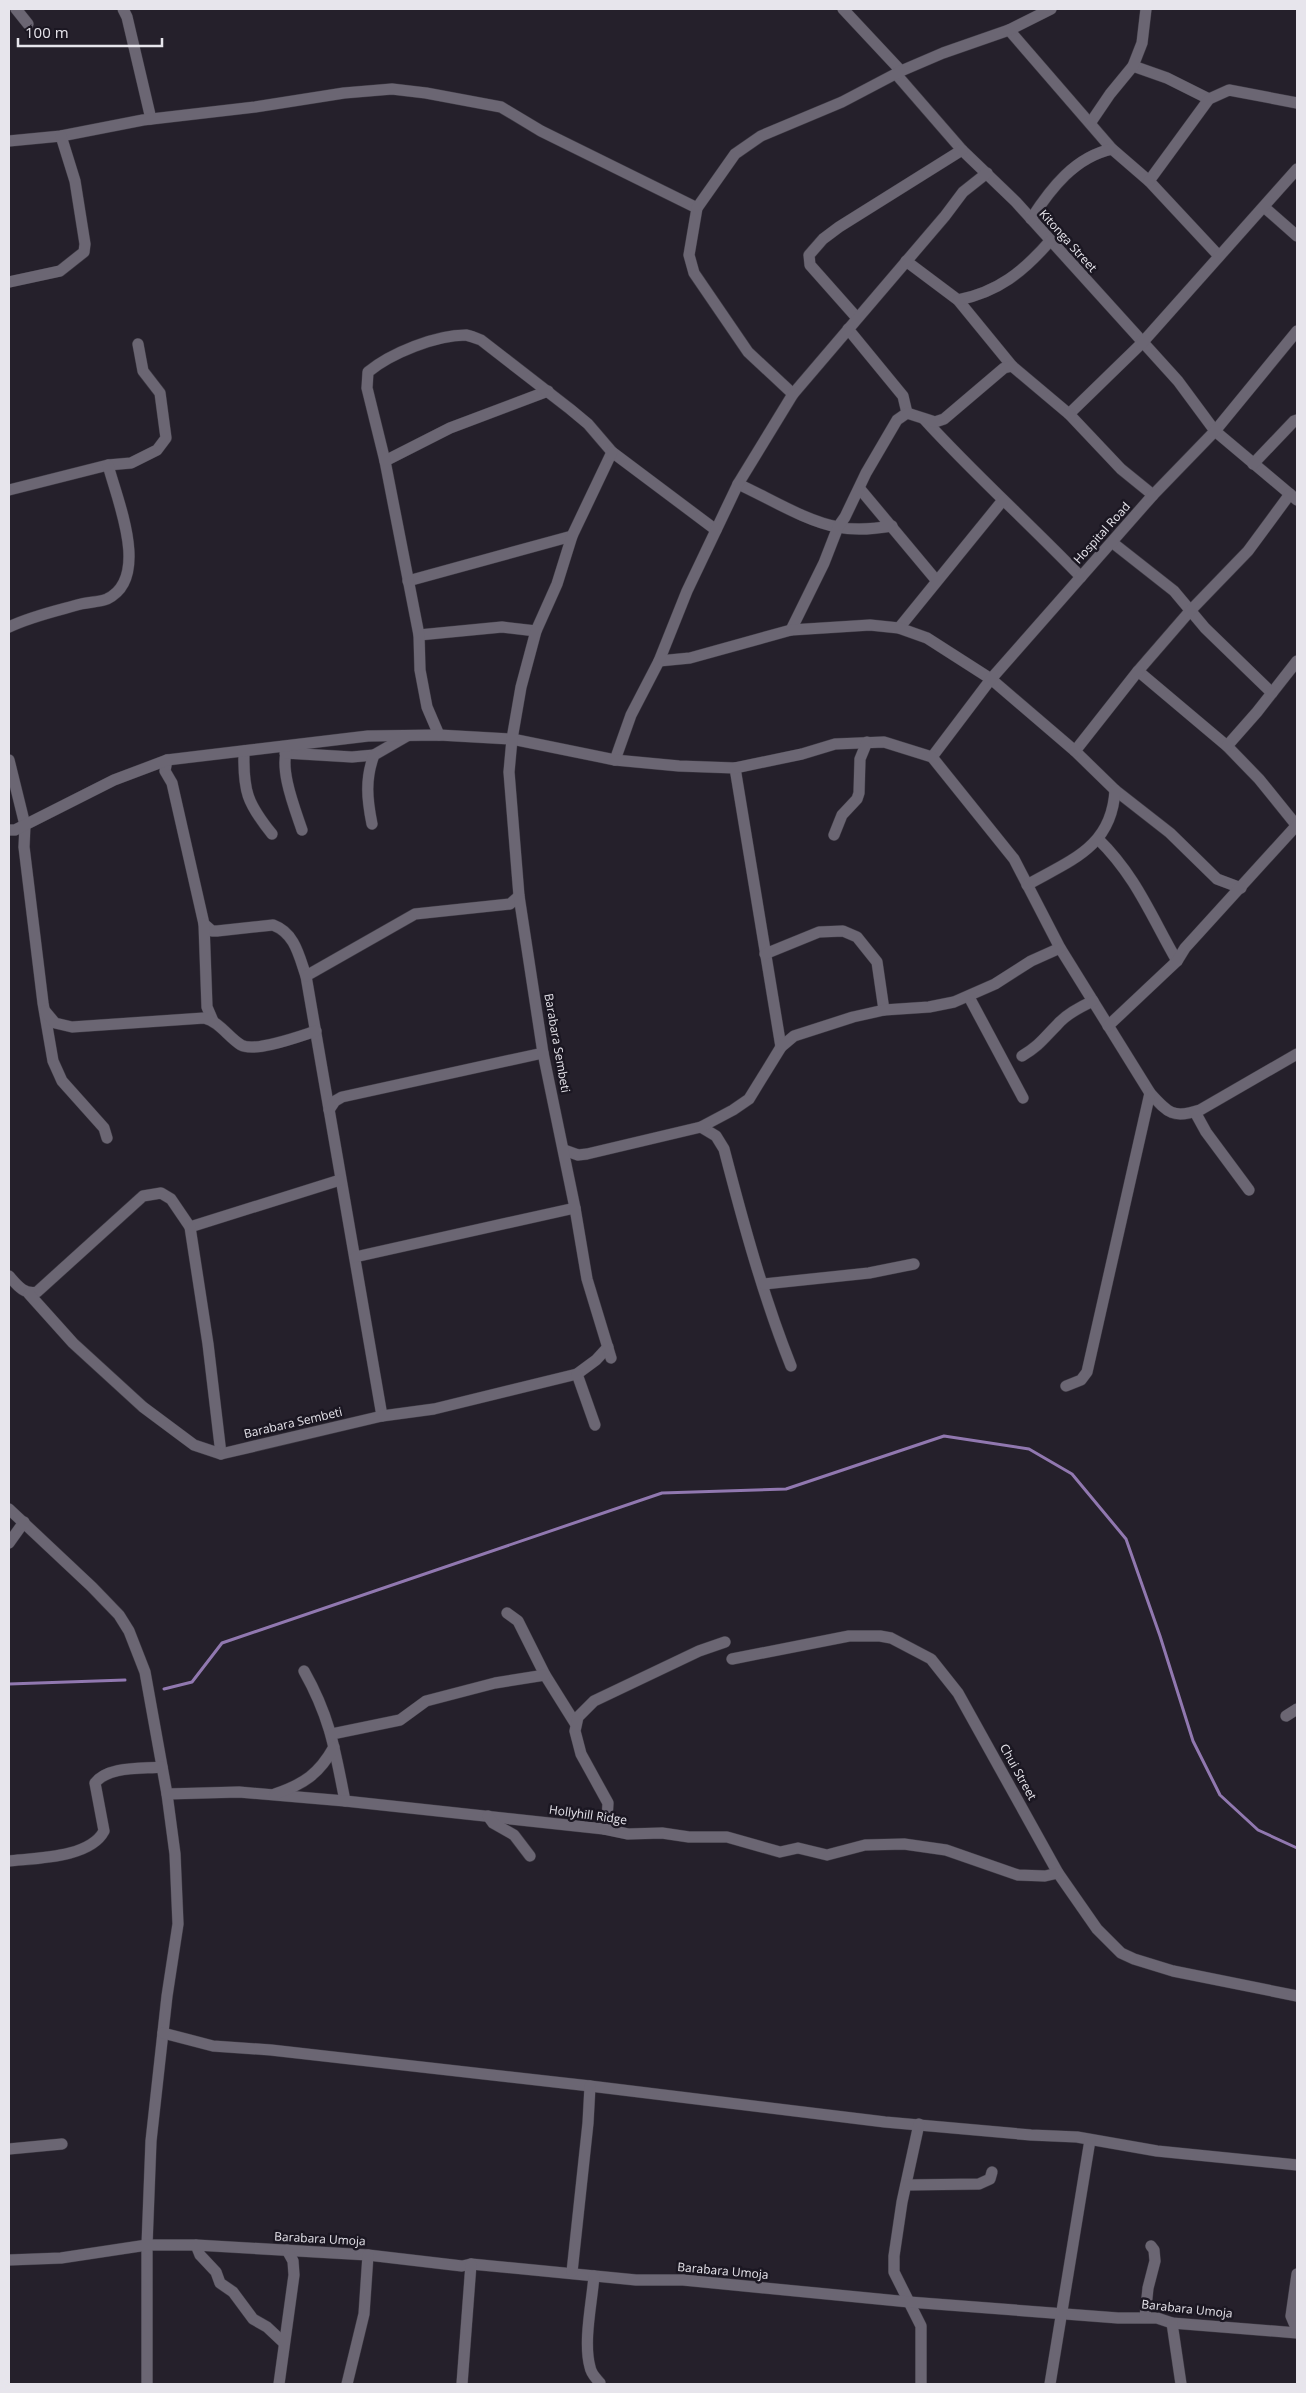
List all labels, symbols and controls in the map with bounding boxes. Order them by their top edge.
scale bar [18,15,161,47]
text: 100 m [25,22,69,42]
street label: Kitonga Street [1036,206,1101,276]
street label: Hospital Road [1069,498,1134,567]
street label: Barabara Sembeti [540,992,575,1094]
street label: Barabara Sembeti [242,1403,344,1442]
street label: Chui Street [996,1741,1041,1803]
street label: Hollyhill Ridge [548,1801,628,1828]
street label: Barabara Umoja [274,2228,366,2249]
street label: Barabara Umoja [677,2258,769,2283]
street label: Barabara Umoja [1141,2295,1233,2322]

